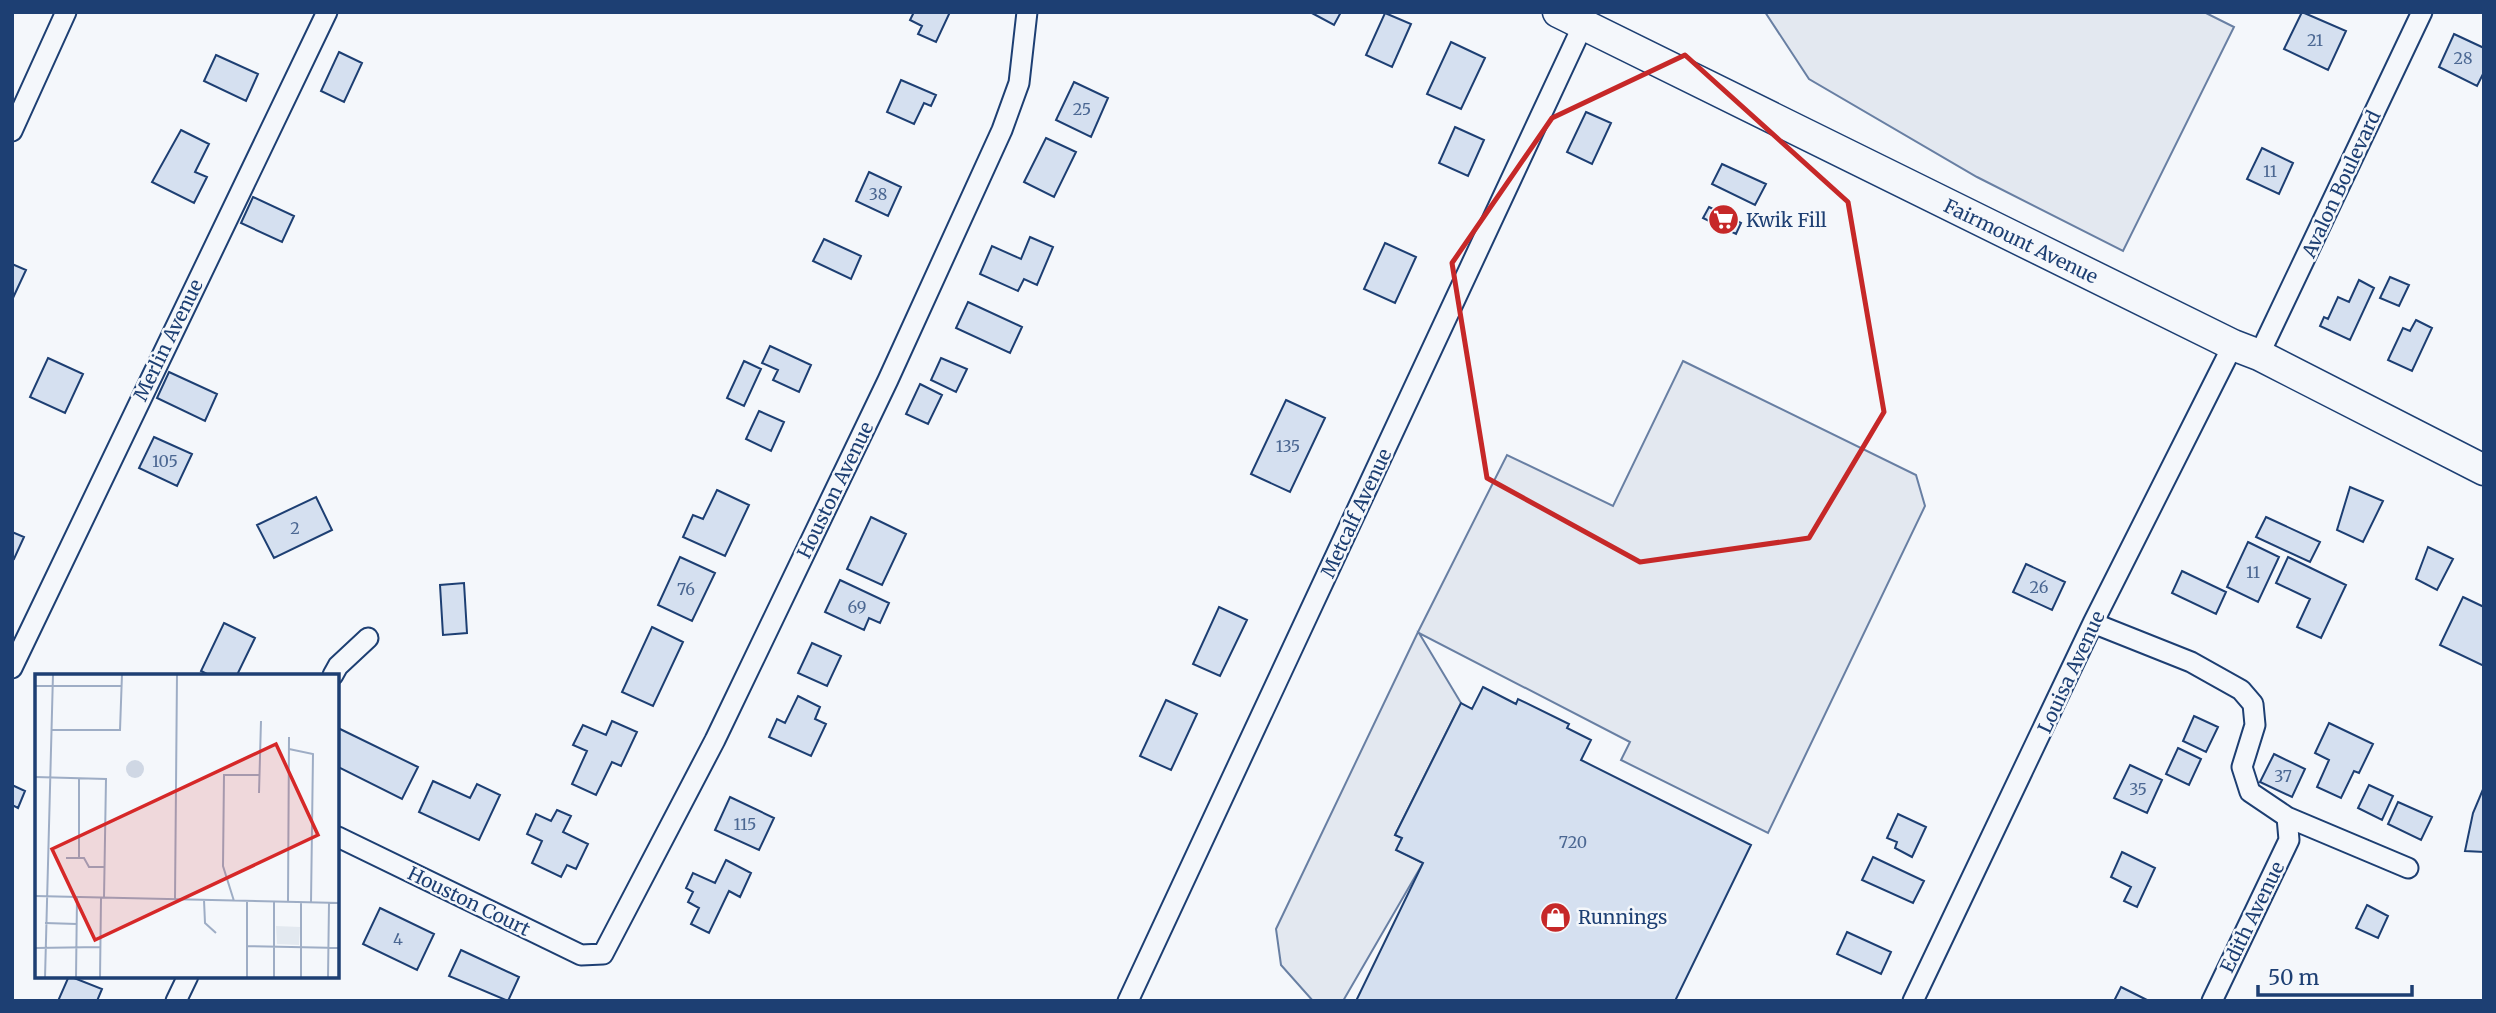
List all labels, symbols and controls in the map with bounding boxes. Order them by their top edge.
house number: 21 [2307,30,2323,50]
house number: 28 [2454,48,2472,68]
house number: 25 [1073,99,1091,119]
street label: Avalon Boulevard [2296,107,2386,262]
house number: 11 [2263,161,2277,181]
house number: 38 [869,184,887,204]
street label: Fairmount Avenue [1940,193,2102,289]
supermarket icon: Kwik Fill [1706,203,1740,237]
place label: Kwik Fill [1746,208,1827,232]
street label: Merlin Avenue [128,275,208,405]
street label: Houston Avenue [792,418,878,562]
house number: 135 [1276,436,1300,456]
street label: Metcalf Avenue [1316,445,1396,581]
house number: 105 [152,451,178,471]
house number: 2 [290,518,300,538]
house number: 11 [2246,562,2260,582]
house number: 26 [2030,577,2049,597]
house number: 76 [677,579,695,599]
house number: 69 [848,597,866,617]
street label: Louisa Avenue [2032,607,2110,737]
inset map [35,674,340,978]
house number: 37 [2274,766,2292,786]
house number: 35 [2129,779,2147,799]
house number: 115 [734,814,756,834]
house number: 720 [1559,832,1587,852]
street label: Edith Avenue [2215,857,2289,976]
street label: Houston Court [404,861,535,941]
shop icon: Runnings [1538,900,1572,934]
place label: Runnings [1578,905,1667,929]
house number: 4 [393,929,403,949]
scale bar [2258,954,2412,998]
text: 50 m [2268,964,2319,991]

